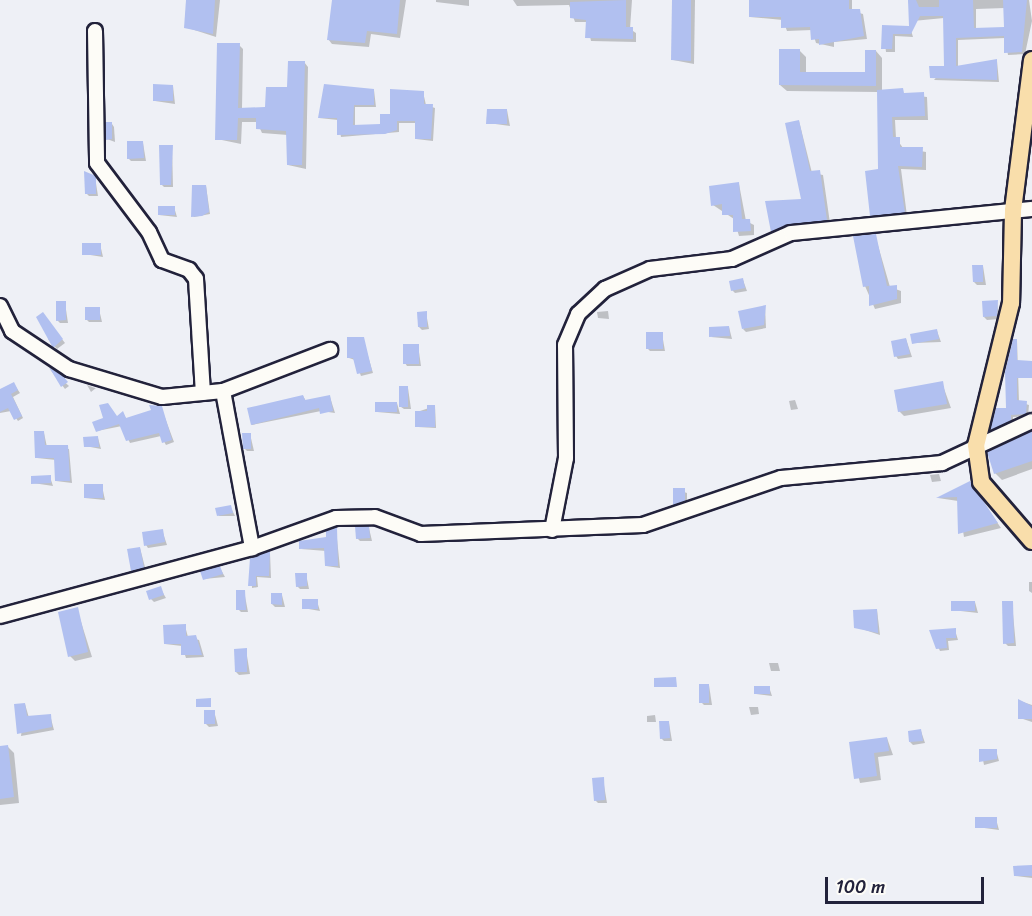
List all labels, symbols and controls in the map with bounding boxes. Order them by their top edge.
scale bar [828,865,987,903]
text: 100 m [836,871,885,903]

